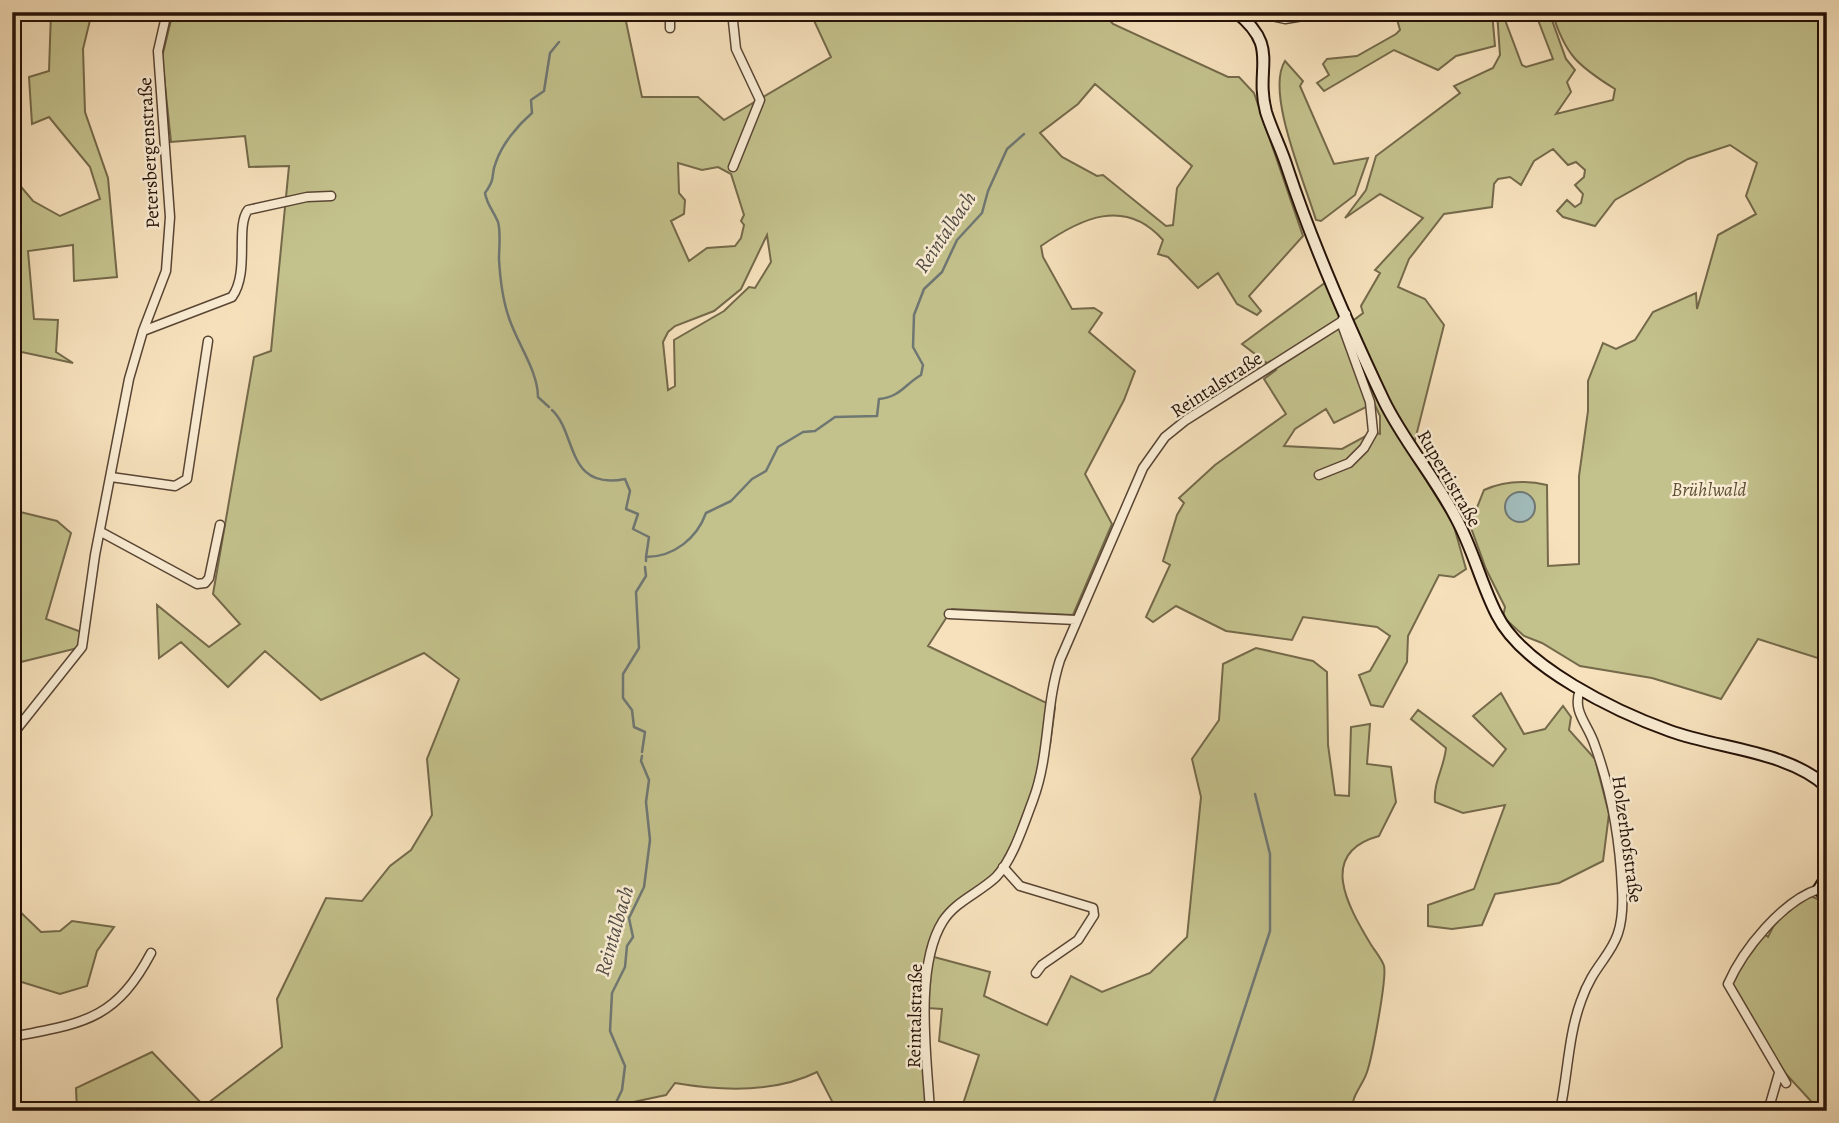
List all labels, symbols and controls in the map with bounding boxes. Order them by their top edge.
street label: Petersbergenstraße [132,77,166,229]
water label: Reintalbach [908,186,982,278]
street label: Reintalstraße [1166,345,1268,424]
street label: Rupertistraße [1411,425,1487,532]
park label: Brühlwald [1672,477,1747,503]
street label: Holzerhofstraße [1605,774,1649,904]
water label: Reintalbach [588,883,640,979]
street label: Reintalstraße [901,963,929,1069]

